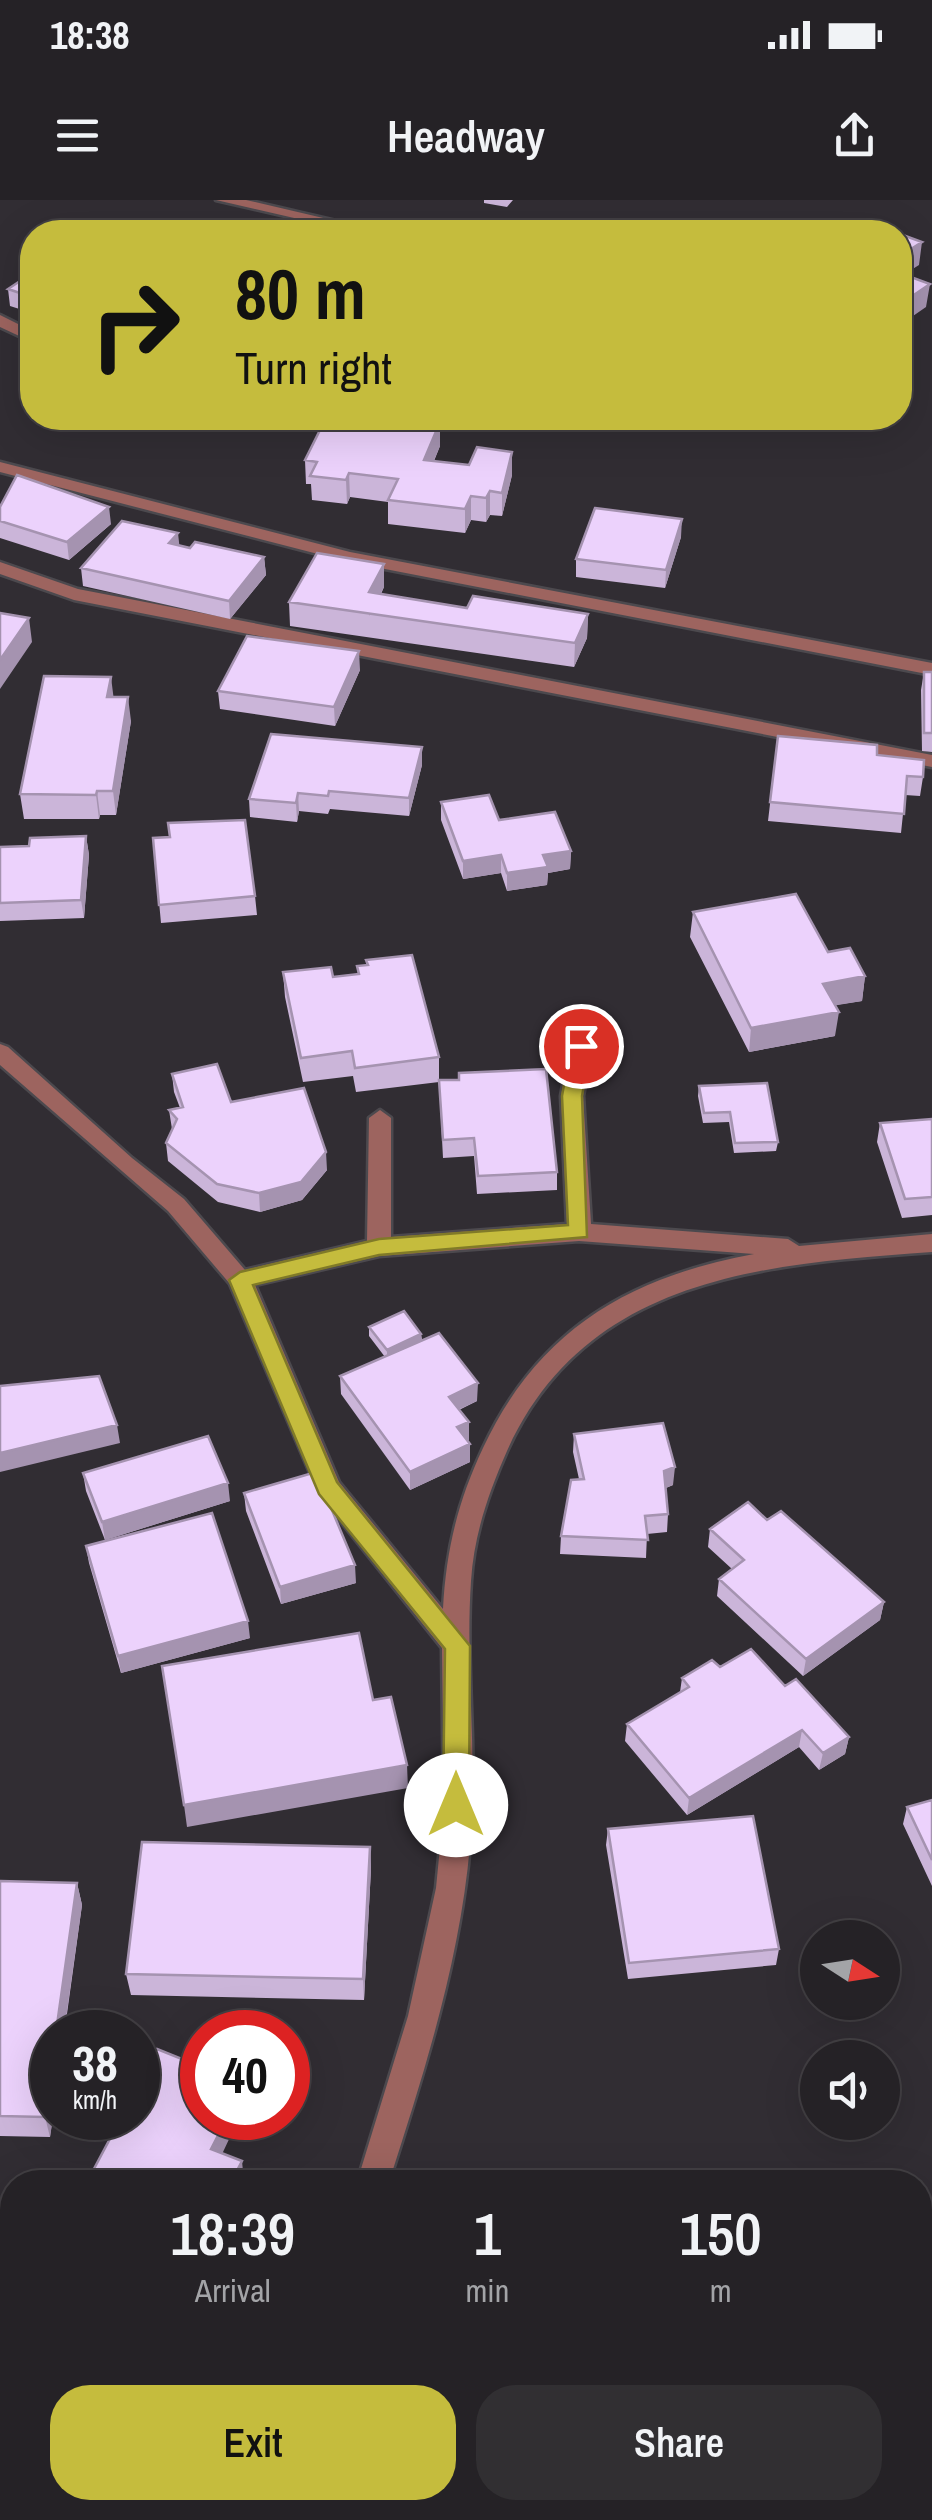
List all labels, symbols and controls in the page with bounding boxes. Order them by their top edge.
text: 18:38 [50,10,130,61]
text: Headway [387,105,545,166]
icon: menu [50,108,105,163]
icon: share [827,108,882,163]
text: 80 m [235,247,366,341]
icon: right [70,260,200,390]
text: Turn right [235,337,392,398]
pin [539,1004,624,1089]
icon: arrive [554,1019,609,1074]
position arrow [404,1753,508,1857]
north arrow [800,1920,900,2020]
map controls [800,1920,900,2140]
speed limit sign: 40 [180,2010,310,2140]
text: 38 [72,2029,118,2097]
button: sound [800,2040,900,2140]
text: km/h [73,2083,117,2117]
text: 18:39 [170,2193,295,2274]
text: 1 [474,2193,501,2274]
text: 150 [680,2193,762,2274]
text: Arrival [195,2269,271,2312]
text: min [466,2269,509,2312]
text: m [710,2269,732,2312]
button: Exit [50,2385,456,2500]
button: Share [476,2385,882,2500]

